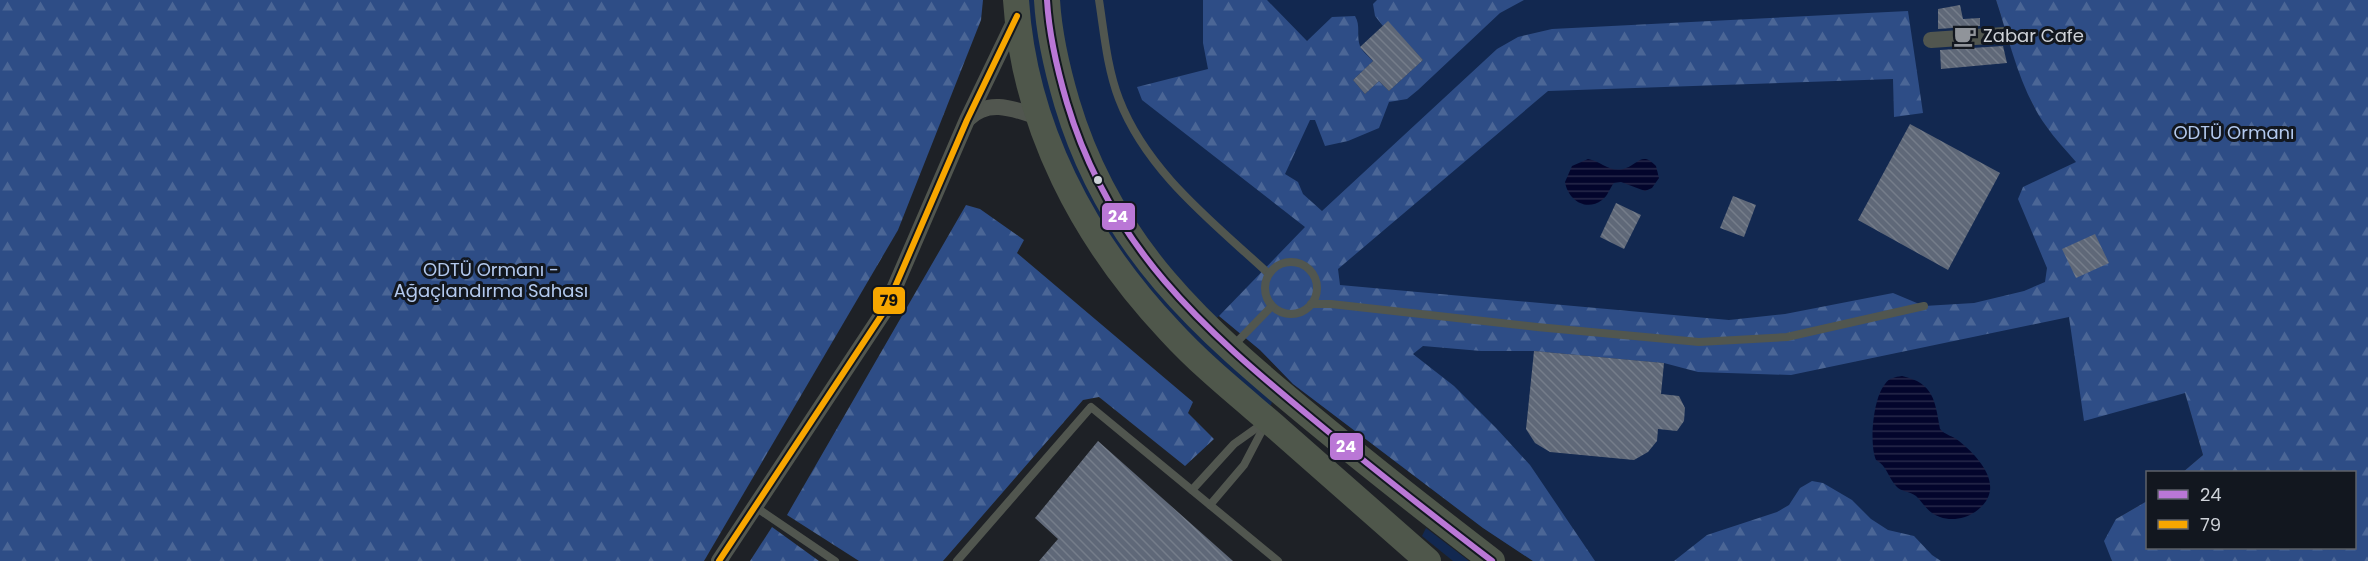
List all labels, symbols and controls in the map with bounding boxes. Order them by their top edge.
cafe icon: Zabar Cafe [1952,23,1978,49]
place label: Zabar Cafe [1983,23,2084,48]
park label: ODTÜ Ormanı [2173,120,2295,145]
unlabelled marker [1092,174,1104,186]
line badge: 24 [1101,202,1136,231]
text: 24 [1108,205,1128,228]
park label: ODTÜ Ormanı - Ağaçlandırma Sahası [394,257,588,303]
line badge: 79 [872,286,906,315]
text: 79 [880,289,898,312]
line badge: 24 [1329,432,1364,461]
text: 24 [1336,435,1356,458]
legend [2146,471,2356,549]
text: 24 [2200,482,2222,507]
text: 79 [2200,512,2221,537]

